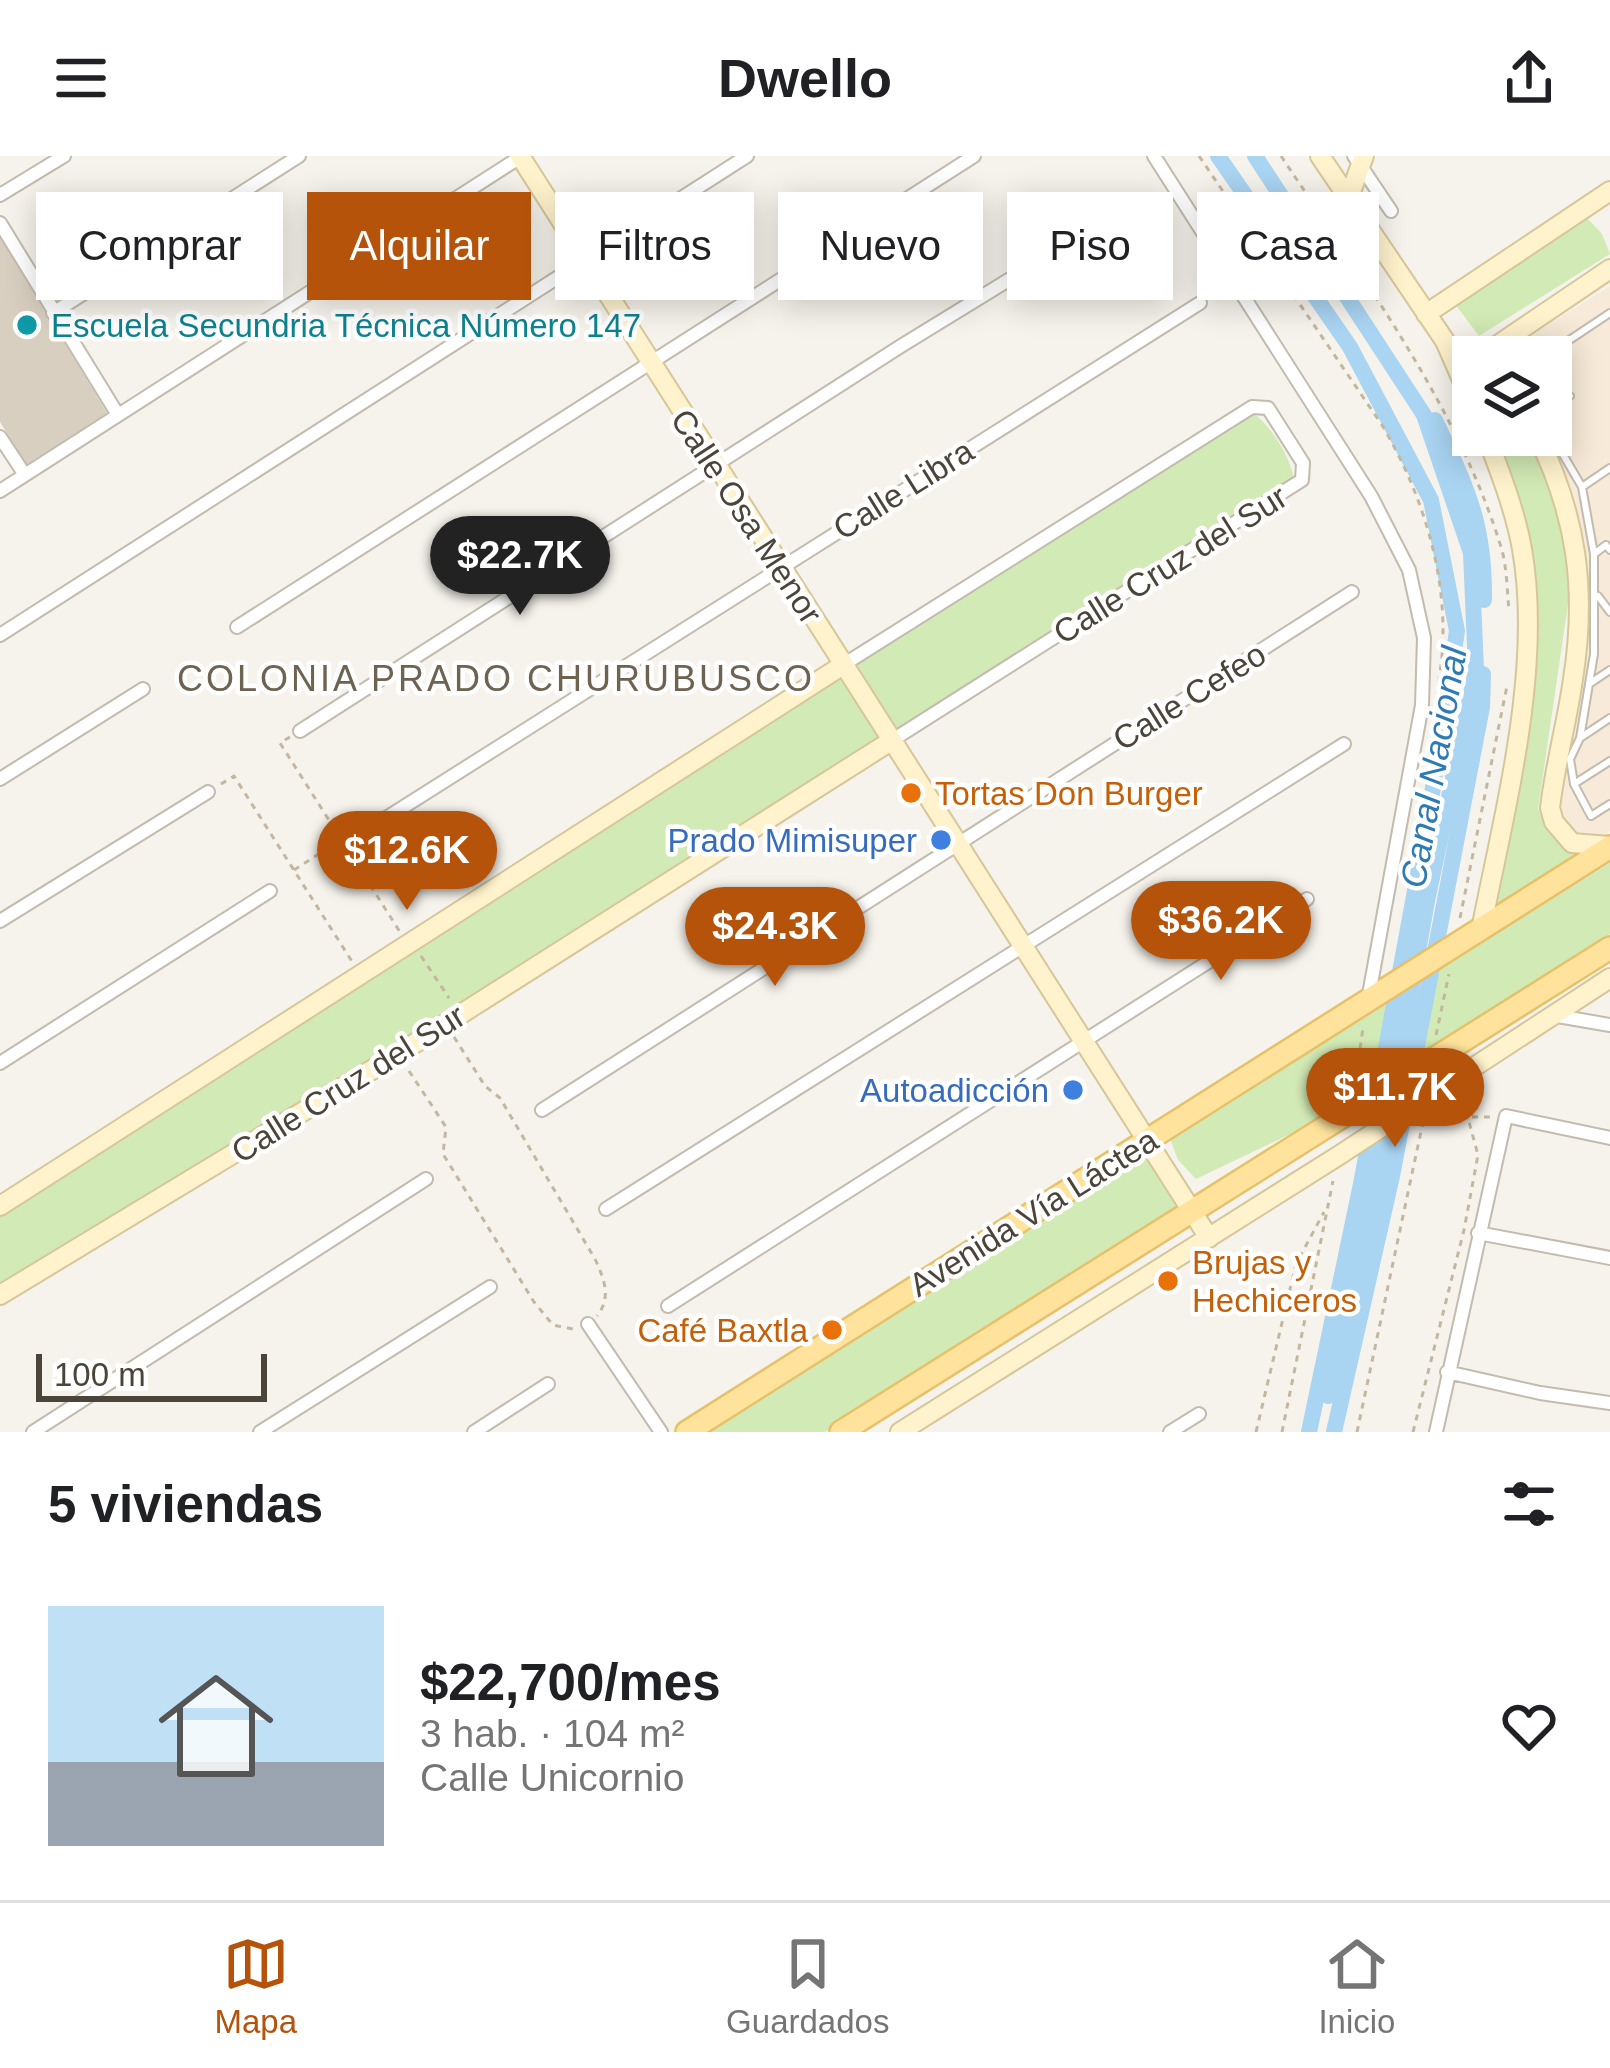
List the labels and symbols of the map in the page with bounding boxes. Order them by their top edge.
place label: Escuela Secundria Técnica Número 147 [51,307,641,344]
marker: Escuela Secundria Técnica Número 147 [14,312,40,338]
street label: Calle Osa Menor [664,402,830,630]
street label: Calle Libra [827,432,981,547]
street label: Calle Cruz del Sur [1047,478,1294,651]
pin: $22.7K [422,516,618,618]
street label: Calle Cefeo [1106,635,1272,758]
water label: Canal Nacional [1392,642,1475,891]
district label: COLONIA PRADO CHURUBUSCO [177,658,815,699]
place label: Tortas Don Burger [935,775,1203,812]
marker: Tortas Don Burger [898,780,924,806]
pin: $12.6K [309,811,505,913]
place label: Prado Mimisuper [668,822,917,859]
marker: Prado Mimisuper [928,827,954,853]
pin: $36.2K [1123,881,1319,983]
pin: $24.3K [677,887,873,989]
street label: Calle Cruz del Sur [225,997,472,1170]
pin: $11.7K [1297,1048,1493,1150]
place label: Autoadicción [860,1072,1049,1109]
marker: Autoadicción [1060,1077,1086,1103]
street label: Avenida Vía Láctea [902,1121,1165,1304]
place label: Brujas y Hechiceros [1192,1244,1357,1319]
marker: Brujas y Hechiceros [1155,1268,1181,1294]
place label: Café Baxtla [637,1312,809,1349]
marker: Café Baxtla [819,1317,845,1343]
scale bar [36,1348,267,1401]

